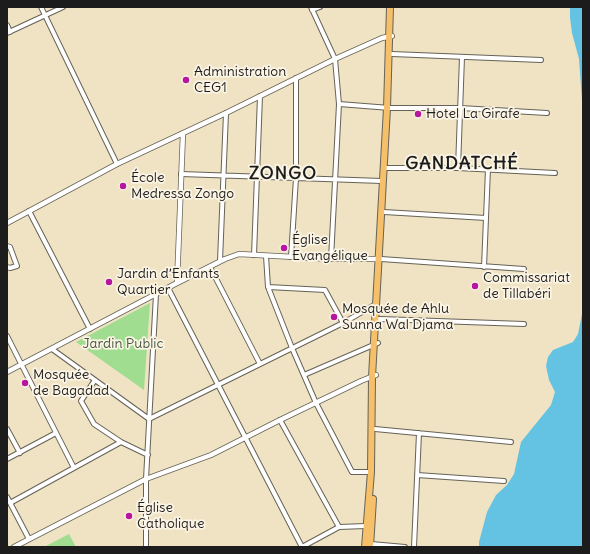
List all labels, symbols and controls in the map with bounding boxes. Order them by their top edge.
place label: Administration CEG1 [194,64,286,96]
marker: Administration CEG1 [181,75,191,85]
place label: Hotel La Girafe [426,106,520,122]
marker: Hotel La Girafe [413,109,423,119]
district label: GANDATCHÉ [405,153,519,175]
district label: ZONGO [249,163,317,185]
place label: École Medressa Zongo [131,170,234,202]
marker: École Medressa Zongo [118,181,128,191]
place label: Église Evangélique [292,232,368,264]
marker: Église Evangélique [279,243,289,253]
place label: Jardin d’Enfants Quartier [117,266,219,298]
place label: Commissariat de Tillabéri [483,270,570,302]
marker: Jardin d’Enfants Quartier [104,277,114,287]
marker: Commissariat de Tillabéri [470,281,480,291]
place label: Mosquée de Ahlu Sunna Wal Djama [342,301,454,334]
marker: Mosquée de Ahlu Sunna Wal Djama [329,312,339,322]
park label: Jardin Public [82,336,164,352]
place label: Mosquée de Bagadad [33,367,109,400]
marker: Mosquée de Bagadad [20,378,30,388]
place label: Église Catholique [137,500,204,532]
marker: Église Catholique [124,511,134,521]

